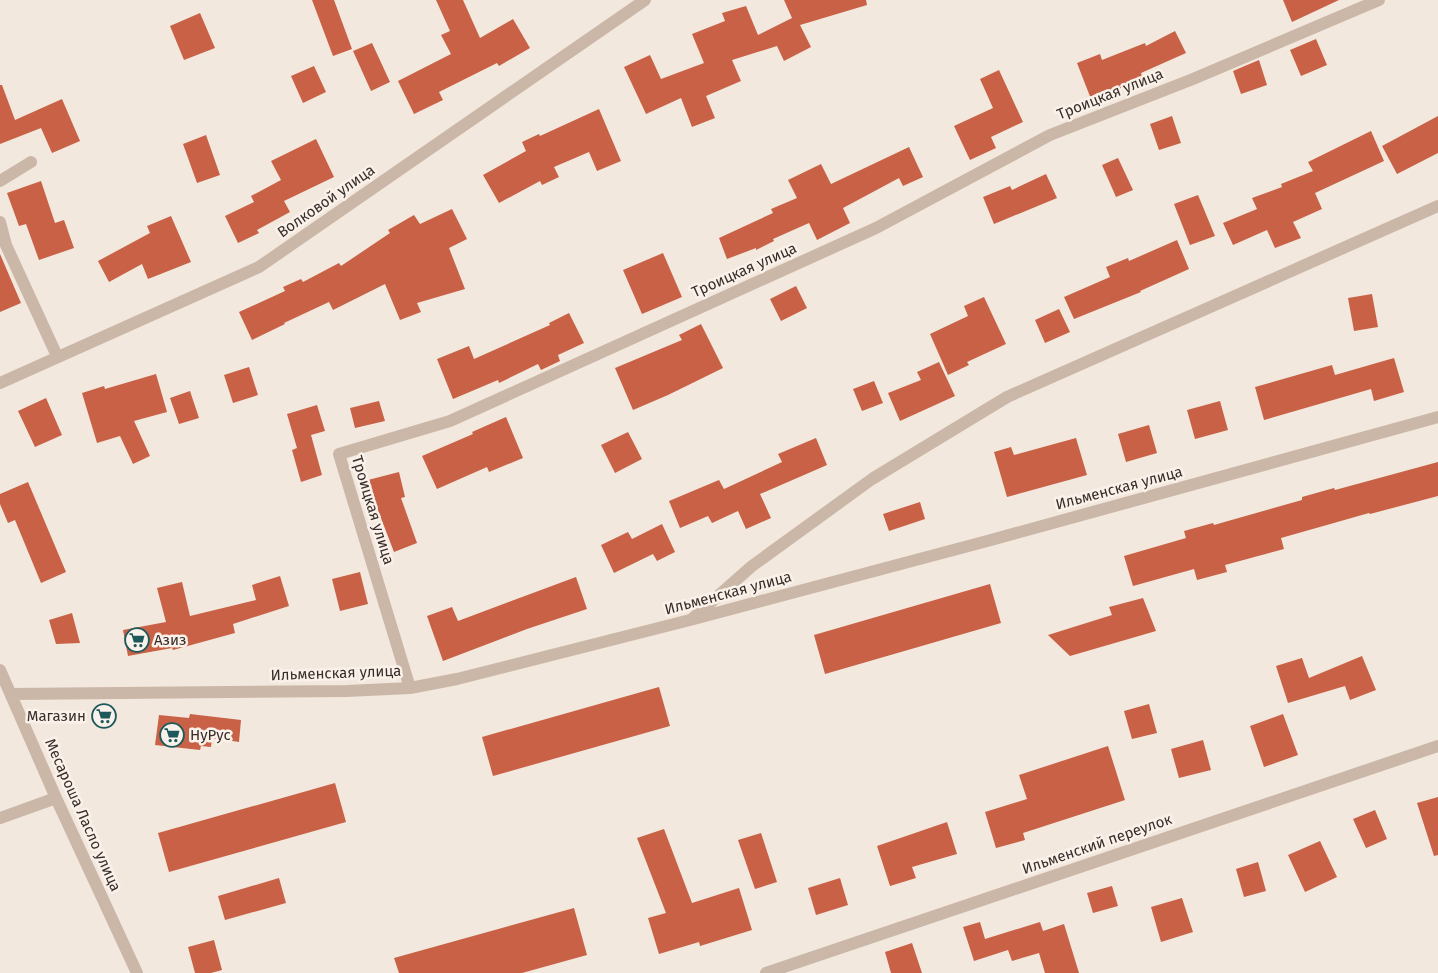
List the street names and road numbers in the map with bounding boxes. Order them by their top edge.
street label: Троицкая улица [1054,64,1166,124]
street label: Волковой улица [274,161,378,241]
street label: Троицкая улица [689,239,799,301]
street label: Троицкая улица [348,453,398,567]
street label: Ильменская улица [1054,462,1184,514]
street label: Ильменская улица [663,567,793,619]
street label: Ильменская улица [270,662,402,684]
street label: Месароша Ласло улица [41,736,125,894]
street label: Ильменский переулок [1020,810,1174,878]

